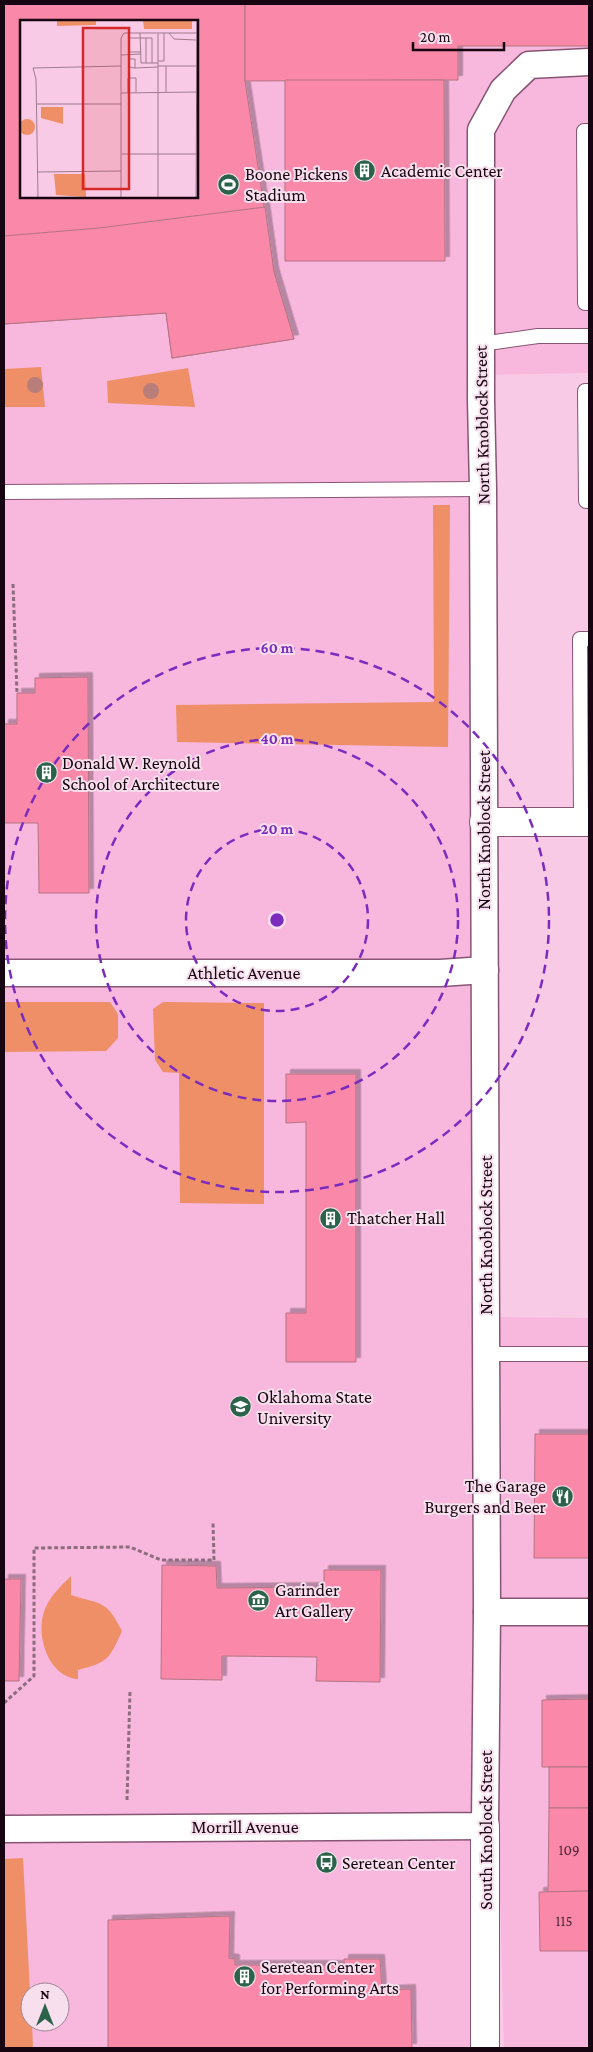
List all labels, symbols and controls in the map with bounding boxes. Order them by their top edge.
inset map [20,20,198,198]
scale bar [413,20,504,52]
text: 20 m [420,29,451,45]
building icon: Academic Center [353,159,377,183]
place label: Academic Center [381,161,503,181]
place label: Boone Pickens Stadium [245,164,348,205]
sports icon: Boone Pickens Stadium [217,172,241,196]
street label: North Knoblock Street [471,344,493,505]
text: 60 m [261,640,294,656]
text: 40 m [261,731,294,747]
street label: North Knoblock Street [474,749,494,910]
place label: Donald W. Reynold School of Architecture [62,753,220,794]
building icon: Donald W. Reynold School of Architecture [34,761,58,785]
text: 20 m [261,821,293,837]
centre of rings [268,911,286,929]
street label: Athletic Avenue [188,963,301,983]
street label: North Knoblock Street [476,1154,496,1315]
building icon: Thatcher Hall [319,1206,343,1230]
place label: Thatcher Hall [347,1208,445,1228]
place label: Oklahoma State University [257,1387,372,1428]
school or university icon: Oklahoma State University [229,1395,253,1419]
place label: The Garage Burgers and Beer [424,1476,547,1517]
restaurant icon: The Garage Burgers and Beer [550,1484,574,1508]
place label: Garinder Art Gallery [275,1580,353,1621]
museum icon: Garinder Art Gallery [247,1588,271,1612]
street label: South Knoblock Street [476,1749,496,1910]
street label: Morrill Avenue [191,1817,299,1837]
house number: 109 [558,1842,580,1858]
bus stop icon: Seretean Center [314,1851,338,1875]
place label: Seretean Center [342,1853,456,1873]
house number: 115 [555,1913,573,1929]
place label: Seretean Center for Performing Arts [261,1957,399,1998]
building icon: Seretean Center for Performing Arts [233,1965,257,1989]
north arrow [20,1982,70,2032]
text: N [40,1986,50,2002]

